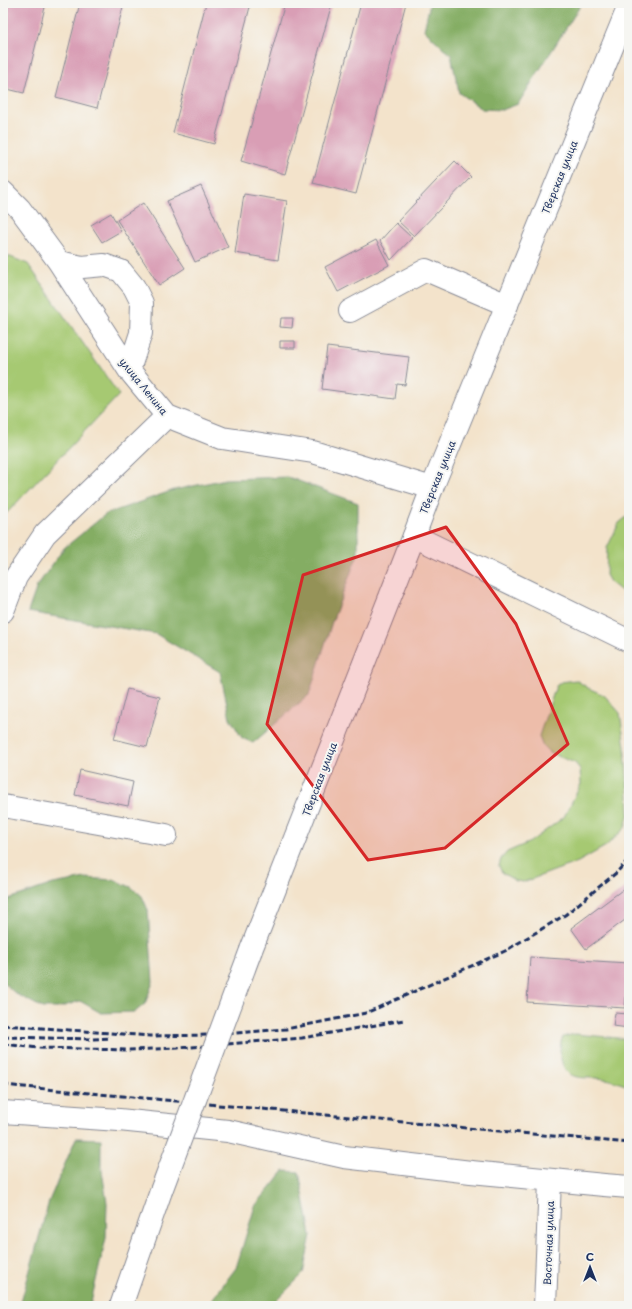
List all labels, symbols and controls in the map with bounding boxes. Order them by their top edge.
street label: Тверская улица [537,137,581,216]
street label: улица Ленина [116,354,172,418]
street label: Тверская улица [415,437,459,516]
street label: Тверская улица [298,739,340,818]
street label: Восточная улица [539,1200,557,1285]
north arrow [570,1247,610,1287]
text: С [586,1248,594,1265]

